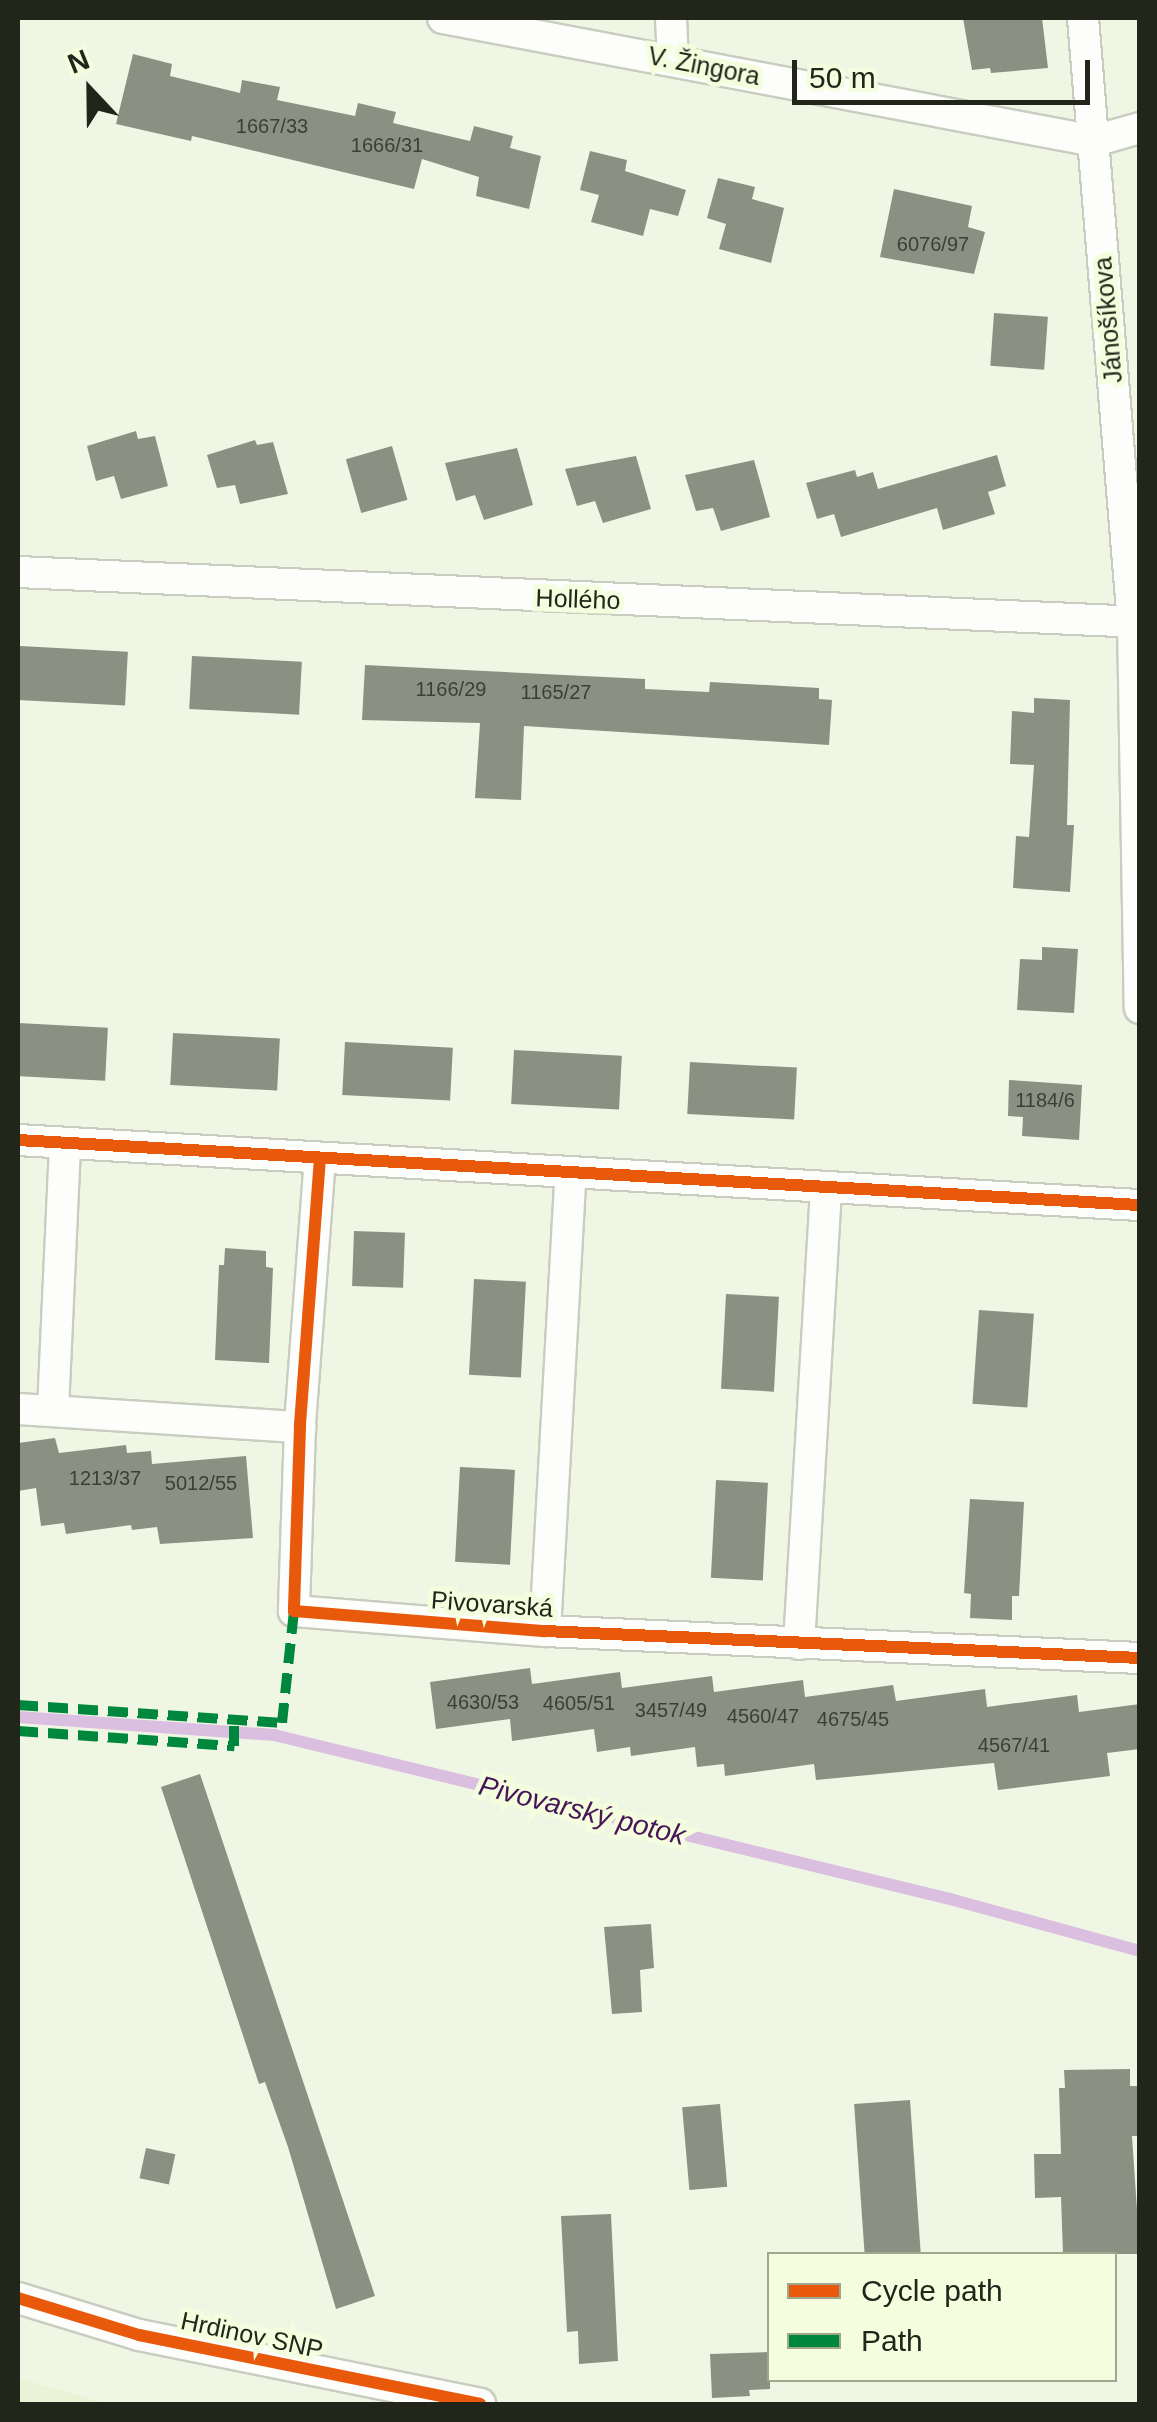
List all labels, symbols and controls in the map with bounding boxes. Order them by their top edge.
north arrow [40,40,140,140]
street label: V. Žingora [646,40,762,92]
scale bar [797,40,1094,102]
text: N [63,44,94,80]
text: 50 m [809,61,876,94]
house number: 1667/33 [236,114,308,138]
house number: 1666/31 [351,133,423,157]
house number: 6076/97 [897,232,969,256]
street label: Jánošíkova [1088,256,1128,384]
street label: Hollého [535,583,621,615]
house number: 1166/29 [416,677,486,701]
house number: 1165/27 [521,680,591,704]
house number: 1184/6 [1015,1088,1075,1112]
house number: 1213/37 [69,1466,141,1490]
house number: 5012/55 [165,1471,237,1495]
street label: Pivovarská [430,1585,554,1623]
house number: 4630/53 [447,1690,519,1714]
house number: 4605/51 [543,1691,615,1715]
house number: 3457/49 [635,1698,707,1722]
house number: 4560/47 [727,1704,799,1728]
house number: 4675/45 [817,1707,889,1731]
house number: 4567/41 [978,1733,1050,1757]
water label: Pivovarský potok [475,1769,689,1853]
legend [767,2252,1117,2382]
text: Cycle path [861,2274,1003,2307]
street label: Hrdinov SNP [178,2305,326,2365]
text: Path [861,2324,923,2357]

